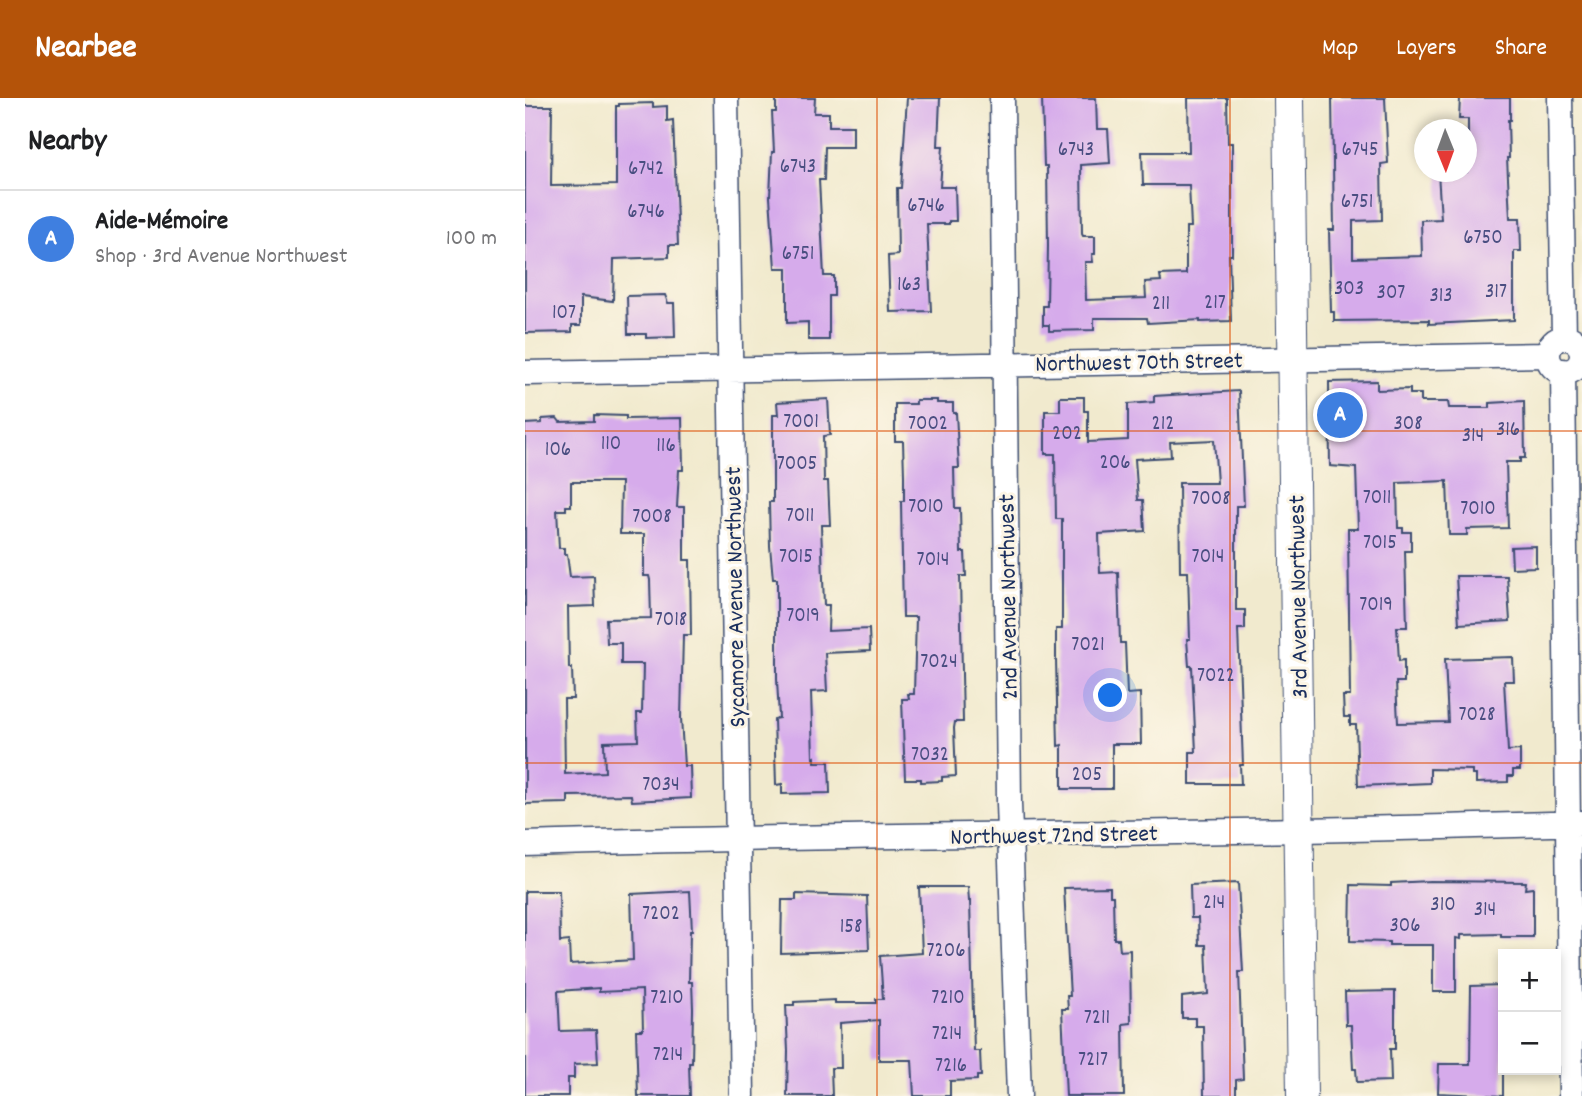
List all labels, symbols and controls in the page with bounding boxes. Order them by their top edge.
text: Nearbee [35,26,137,73]
text: Map [1322,32,1358,66]
text: Layers [1396,32,1457,66]
text: Share [1495,32,1547,66]
north arrow [1414,119,1477,182]
text: Nearby [28,122,106,165]
house number: 6743 [1058,136,1094,166]
house number: 6745 [1342,136,1378,166]
house number: 6743 [780,153,816,183]
house number: 6742 [628,155,664,185]
house number: 6751 [1341,188,1373,218]
house number: 6746 [907,192,945,222]
house number: 6746 [627,198,665,228]
text: Aide-Mémoire [95,204,228,241]
text: A [45,223,57,256]
text: 100 m [446,223,497,256]
house number: 6750 [1463,224,1503,254]
house number: 6751 [782,240,814,270]
text: Shop · 3rd Avenue Northwest [95,241,348,274]
house number: 163 [897,271,921,301]
house number: 303 [1334,275,1364,305]
house number: 317 [1485,278,1507,308]
house number: 307 [1377,279,1405,309]
house number: 313 [1429,282,1453,312]
house number: 217 [1204,289,1226,319]
house number: 211 [1152,290,1170,320]
house number: 107 [552,299,576,329]
street label: Northwest 70th Street [1035,345,1243,383]
pin: A [1317,389,1363,441]
house number: 7001 [783,408,819,438]
house number: 7002 [908,410,948,440]
house number: 212 [1152,410,1174,440]
house number: 308 [1393,410,1423,440]
house number: 316 [1496,416,1520,446]
house number: 202 [1052,420,1082,450]
house number: 314 [1462,422,1484,452]
house number: 110 [601,430,621,460]
house number: 116 [656,432,676,462]
house number: 106 [545,436,571,466]
house number: 206 [1100,449,1130,479]
house number: 7005 [777,450,817,480]
street label: Sycamore Avenue Northwest [718,466,756,728]
house number: 7011 [1363,484,1391,514]
house number: 7008 [1191,485,1231,515]
house number: 7010 [908,493,944,523]
street label: 2nd Avenue Northwest [991,494,1029,700]
street label: 3rd Avenue Northwest [1281,495,1319,699]
house number: 7010 [1460,495,1496,525]
house number: 7011 [786,502,814,532]
house number: 7008 [632,503,672,533]
house number: 7015 [1363,529,1397,559]
house number: 7015 [779,543,813,573]
house number: 7014 [1192,543,1224,573]
house number: 7014 [917,546,949,576]
house number: 7019 [1359,591,1393,621]
house number: 7019 [786,602,820,632]
house number: 7018 [655,606,687,636]
house number: 7021 [1071,631,1105,661]
house number: 7024 [920,648,958,678]
house number: 7022 [1197,662,1235,692]
your location [1093,678,1127,712]
house number: 7028 [1458,701,1496,731]
house number: 7032 [911,741,949,771]
house number: 205 [1072,761,1102,791]
house number: 7034 [642,771,680,801]
street label: Northwest 72nd Street [950,818,1158,856]
house number: 214 [1203,889,1225,919]
house number: 310 [1430,891,1456,921]
house number: 314 [1474,896,1496,926]
house number: 7202 [642,900,680,930]
house number: 306 [1389,912,1421,942]
house number: 158 [840,913,862,943]
house number: 7206 [927,937,965,967]
map controls [1498,949,1561,1075]
button: + [1498,949,1561,1012]
house number: 7210 [650,984,684,1014]
house number: 7210 [931,984,965,1014]
house number: 7211 [1084,1004,1110,1034]
button: − [1498,1012,1561,1075]
house number: 7214 [932,1020,962,1050]
house number: 7214 [653,1041,683,1071]
house number: 7217 [1078,1046,1108,1076]
house number: 7216 [935,1052,967,1082]

